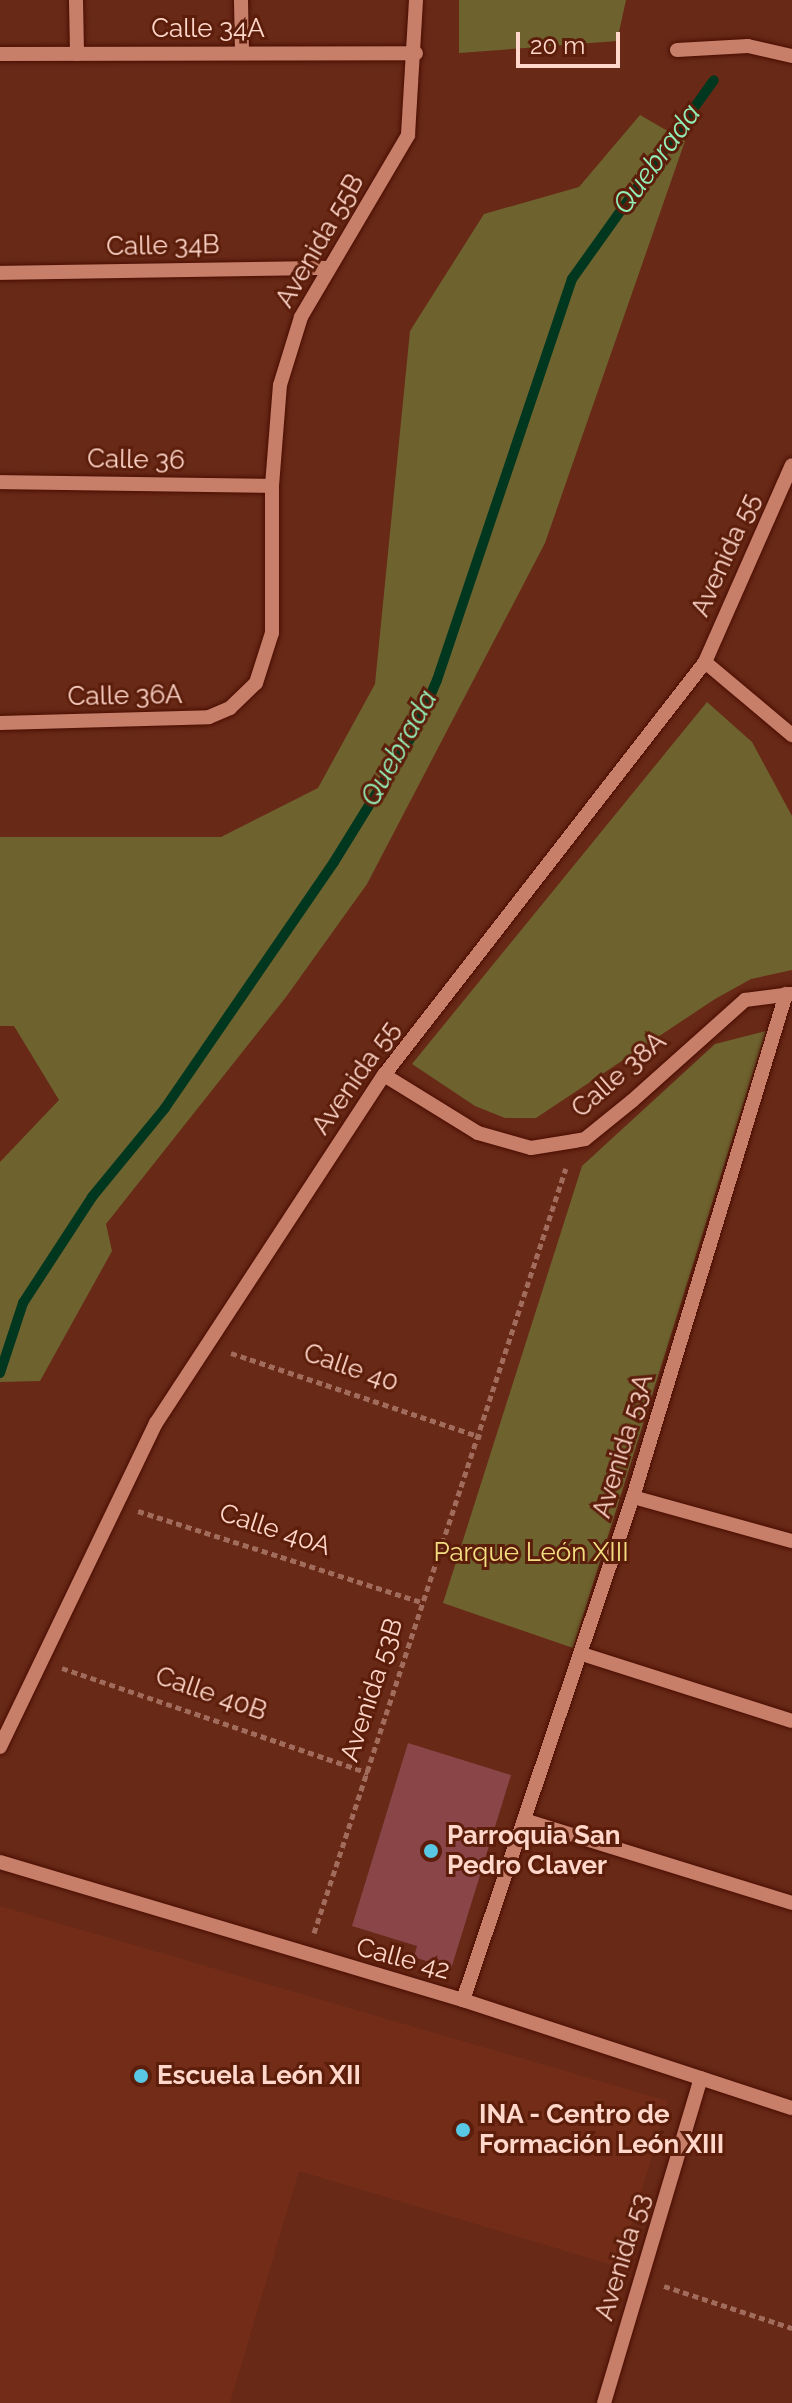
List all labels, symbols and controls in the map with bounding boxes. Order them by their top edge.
street label: Calle 34A [151,13,265,45]
scale bar [520,16,624,66]
text: 20 m [530,31,585,60]
water label: Quebrada [606,98,708,220]
street label: Avenida 55B [269,169,371,313]
street label: Calle 34B [106,229,220,263]
street label: Calle 36 [87,444,185,476]
street label: Avenida 55 [685,489,767,621]
street label: Calle 36A [67,679,183,713]
water label: Quebrada [353,684,445,812]
street label: Avenida 55 [306,1015,406,1141]
street label: Calle 38A [565,1026,673,1124]
street label: Calle 40 [300,1337,402,1399]
street label: Avenida 53A [586,1370,660,1522]
street label: Calle 40A [215,1497,335,1563]
park label: Parque León XIII [433,1537,629,1569]
street label: Avenida 53B [334,1615,410,1765]
street label: Calle 40B [151,1660,271,1728]
place label: Parroquia San Pedro Claver [447,1820,621,1882]
marker: Parroquia San Pedro Claver [422,1842,440,1860]
street label: Calle 42 [353,1932,453,1986]
place label: Escuela León XII [157,2060,361,2092]
marker: Escuela León XII [132,2067,150,2085]
place label: INA - Centro de Formación León XIII [479,2099,725,2160]
marker: INA - Centro de Formación León XIII [454,2121,472,2139]
street label: Avenida 53 [589,2190,657,2324]

